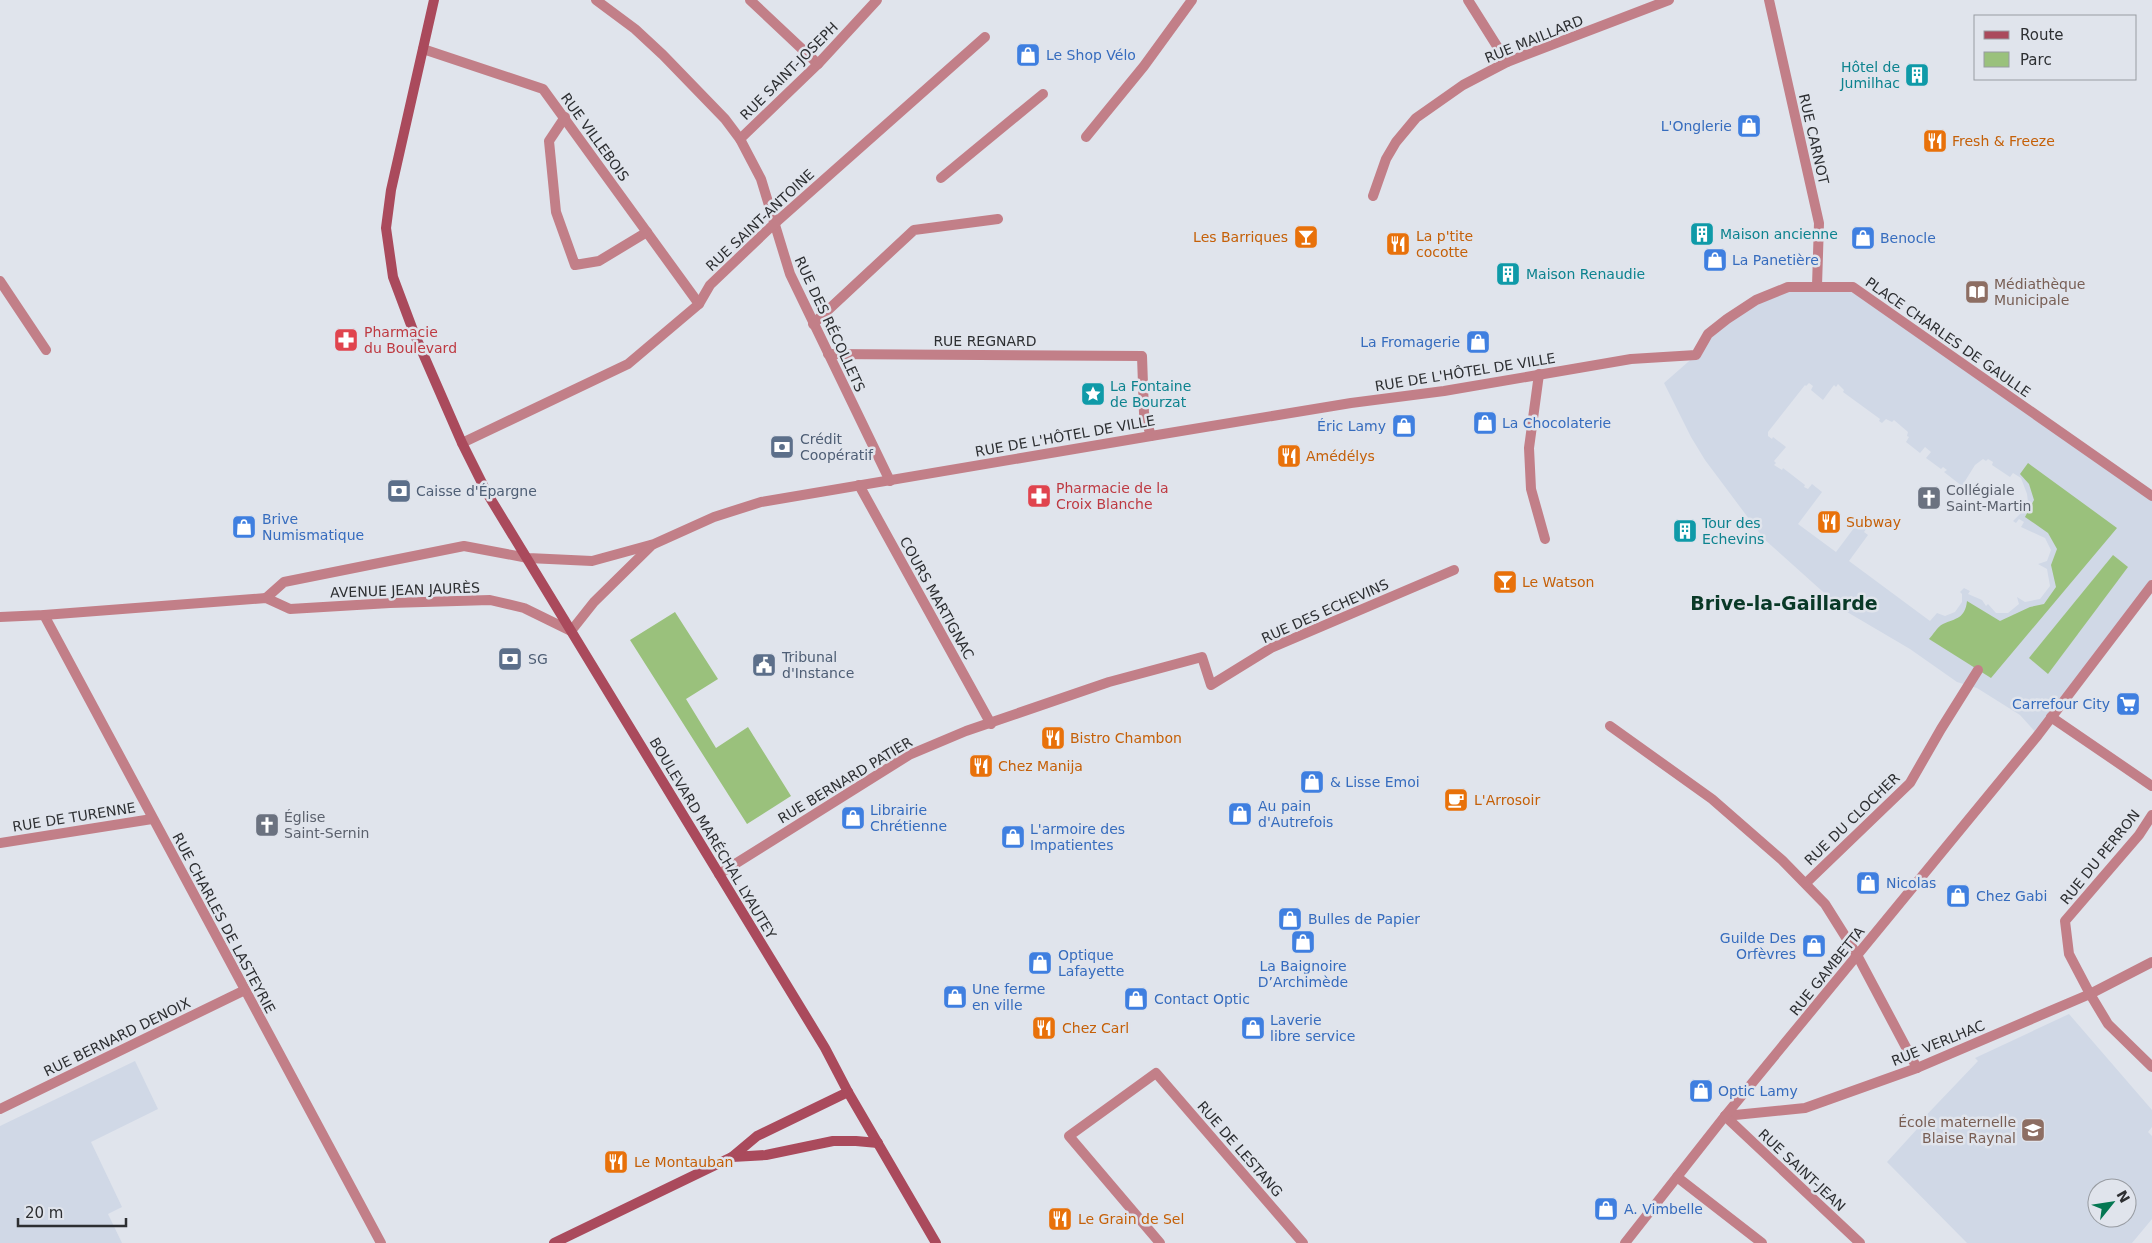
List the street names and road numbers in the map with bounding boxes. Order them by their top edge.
street label: RUE MAILLARD [1482,12,1586,66]
street label: RUE SAINT-JOSEPH [737,19,841,123]
street label: RUE VILLEBOIS [558,90,632,184]
street label: RUE CARNOT [1796,92,1832,186]
street label: RUE SAINT-ANTOINE [703,166,817,274]
street label: RUE DES RÉCOLLETS [792,254,868,394]
street label: PLACE CHARLES DE GAULLE [1862,274,2034,400]
street label: RUE REGNARD [933,333,1037,349]
street label: RUE DE L'HÔTEL DE VILLE [1374,349,1556,394]
street label: RUE DE L'HÔTEL DE VILLE [974,411,1156,460]
street label: COURS MARTIGNAC [897,534,977,662]
street label: RUE DES ECHEVINS [1259,576,1391,646]
street label: AVENUE JEAN JAURÈS [330,579,480,601]
street label: RUE BERNARD PATIER [775,733,915,826]
street label: BOULEVARD MARÉCHAL LYAUTEY [646,734,780,942]
street label: RUE DU CLOCHER [1801,769,1903,868]
street label: RUE DE TURENNE [11,799,137,835]
street label: RUE DU PERRON [2057,807,2143,907]
street label: RUE CHARLES DE LASTEYRIE [169,830,279,1016]
street label: RUE GAMBETTA [1786,923,1868,1019]
street label: RUE BERNARD DENOIX [41,994,193,1080]
street label: RUE VERLHAC [1889,1017,1987,1069]
street label: RUE DE LESTANG [1194,1098,1286,1200]
street label: RUE SAINT-JEAN [1755,1126,1849,1214]

